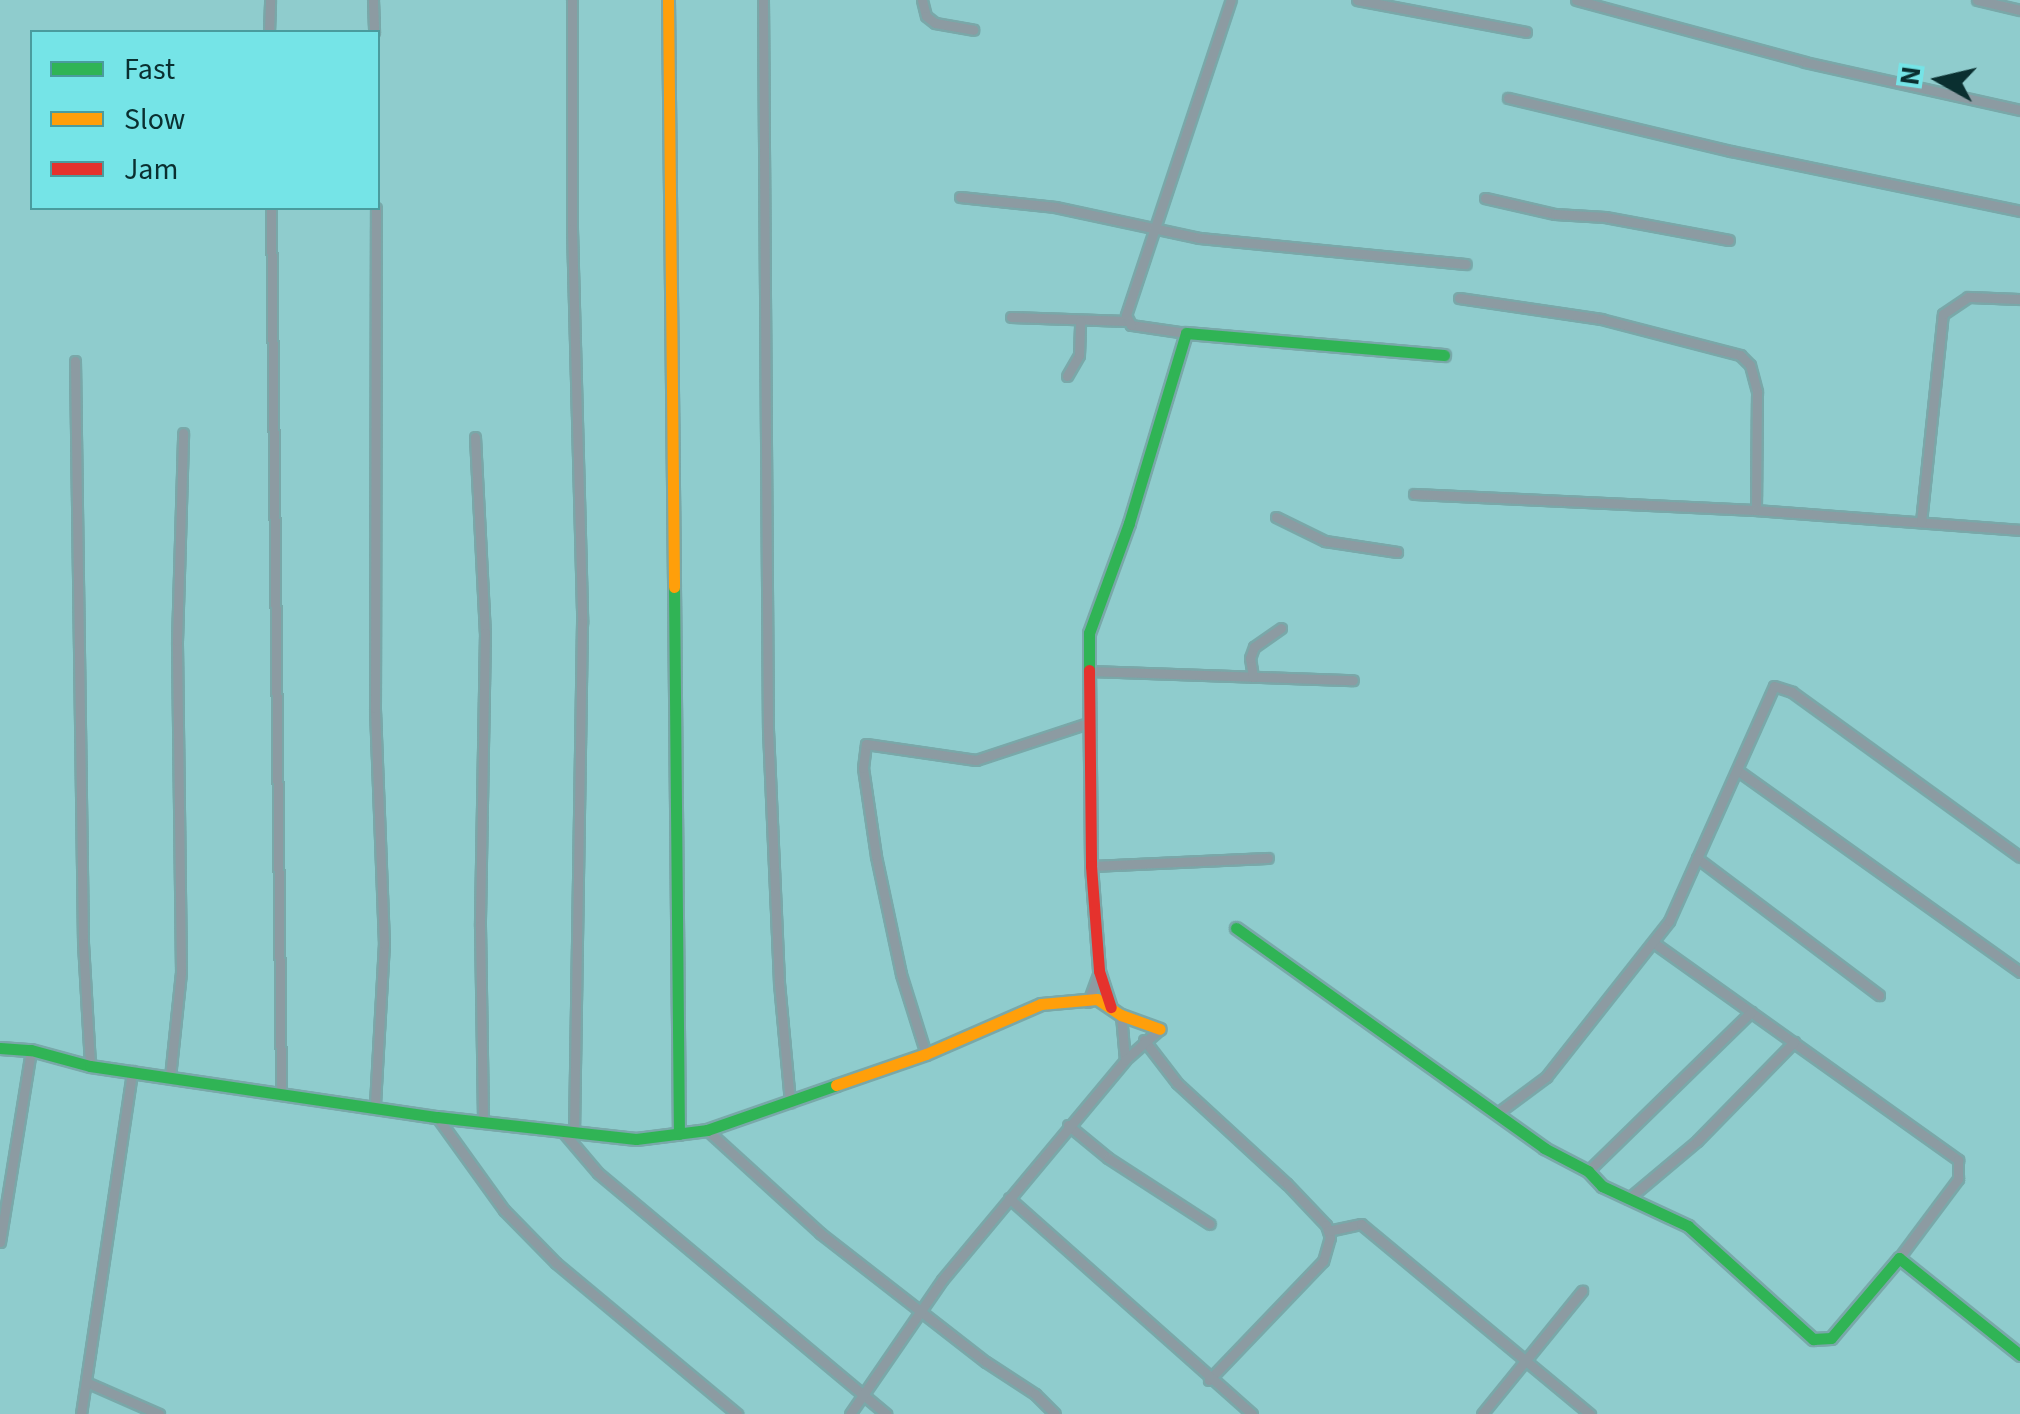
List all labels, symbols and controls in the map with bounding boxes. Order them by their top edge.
legend [30,30,380,210]
north arrow [1890,30,1990,130]
text: Fast [124,48,175,91]
text: N [1889,64,1931,88]
text: Slow [124,98,185,141]
text: Jam [124,148,178,191]

